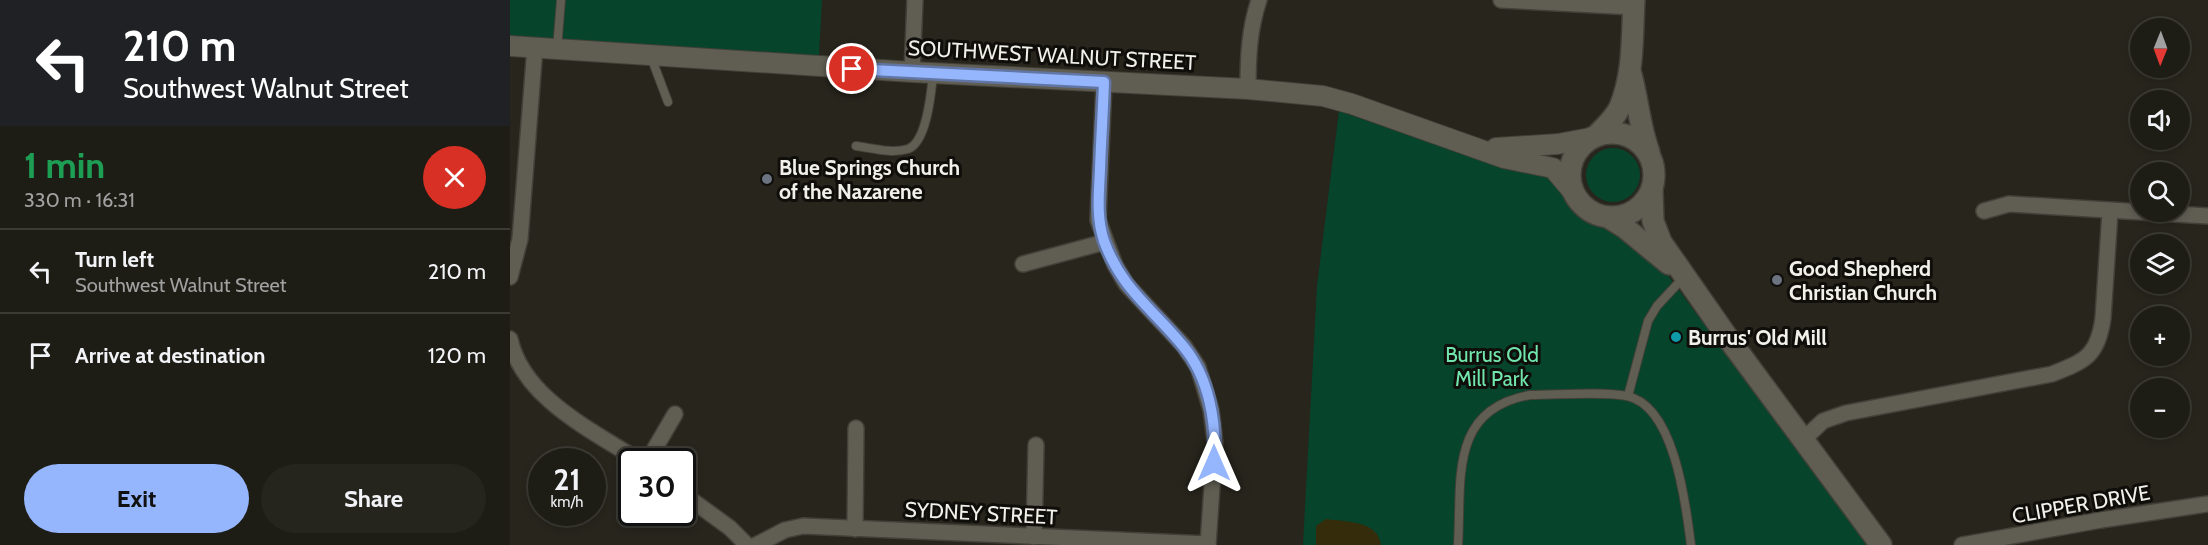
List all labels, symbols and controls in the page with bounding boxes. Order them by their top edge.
north arrow [2130,18,2190,78]
map controls [2130,18,2190,438]
text: 210 m [123,20,236,72]
icon: left [24,24,102,102]
street label: SOUTHWEST WALNUT STREET [907,35,1197,75]
pin [826,43,877,94]
icon: arrive [835,52,868,85]
text: Southwest Walnut Street [123,72,409,105]
button: sound [2130,90,2190,150]
text: 1 min [24,143,105,187]
button: close [423,146,486,209]
place label: Blue Springs Church of the Nazarene [779,155,960,204]
button: search [2130,162,2190,222]
marker: Blue Springs Church of the Nazarene [760,172,774,186]
text: 330 m · 16:31 [24,188,135,212]
button: layers [2130,234,2190,294]
text: Turn left [75,246,154,273]
icon: left [24,255,57,288]
place label: Good Shepherd Christian Church [1789,256,1937,305]
text: 210 m [428,258,486,285]
text: Southwest Walnut Street [75,273,286,297]
marker: Good Shepherd Christian Church [1770,273,1784,287]
button: + [2130,306,2190,366]
place label: Burrus' Old Mill [1688,325,1827,350]
marker: Burrus' Old Mill [1669,330,1683,344]
icon: arrive [24,339,57,372]
text: Arrive at destination [75,342,265,369]
text: 120 m [428,342,486,369]
park label: Burrus Old Mill Park [1445,342,1539,391]
button: − [2130,378,2190,438]
position arrow [1182,431,1246,495]
speed limit sign: 30 [618,448,696,526]
text: 21 [554,461,580,498]
button: Exit [24,464,249,533]
button: Share [261,464,486,533]
street label: CLIPPER DRIVE [2010,480,2152,528]
text: km/h [551,493,583,511]
street label: SYDNEY STREET [904,497,1058,529]

